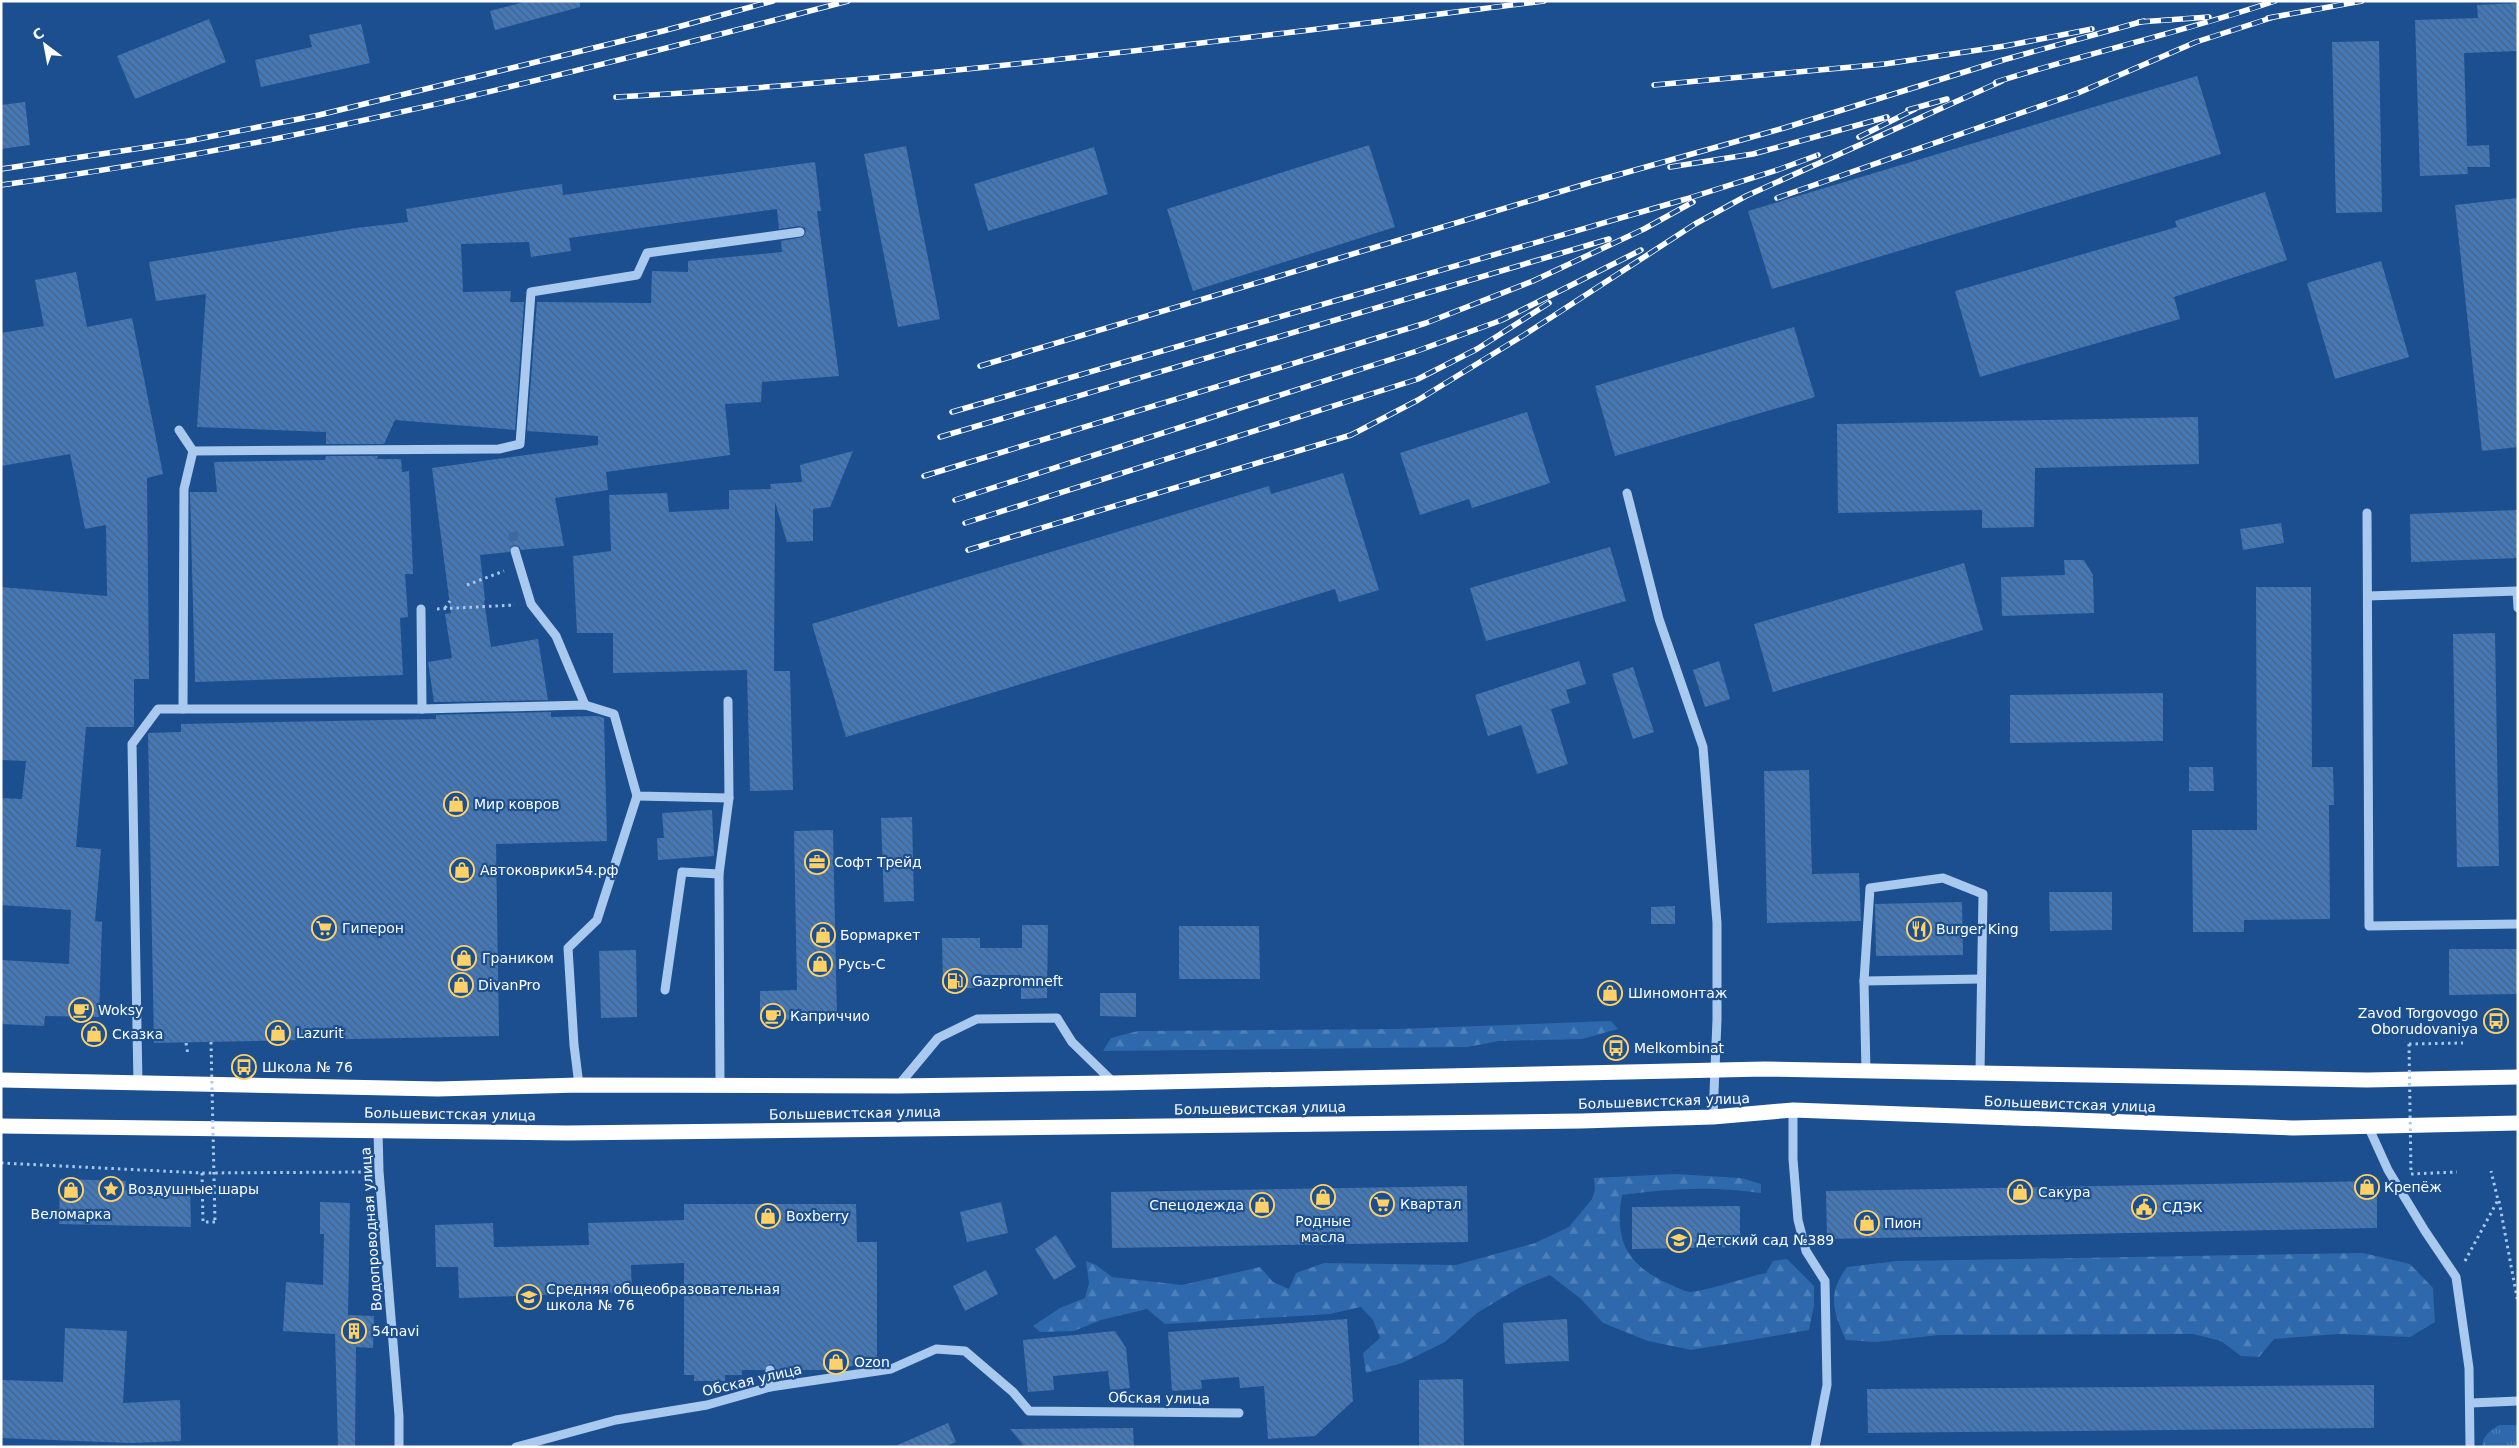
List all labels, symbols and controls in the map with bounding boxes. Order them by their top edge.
north arrow [20,20,70,70]
text: С [30,24,47,43]
shop icon: Мир ковров [443,791,469,817]
place label: Мир ковров [474,796,560,812]
office icon: Софт Трейд [804,849,830,875]
place label: Софт Трейд [834,854,922,870]
shop icon: Автоковрики54.рф [449,857,475,883]
place label: Автоковрики54.рф [480,862,619,878]
supermarket icon: Гиперон [311,915,337,941]
restaurant icon: Burger King [1906,916,1932,942]
place label: Гиперон [342,920,404,936]
place label: Burger King [1936,921,2019,937]
shop icon: Бормаркет [810,922,836,948]
place label: Бормаркет [840,927,920,943]
shop icon: Граником [451,945,477,971]
place label: Граником [482,950,554,966]
shop icon: Русь-С [807,951,833,977]
place label: Русь-С [838,956,886,972]
fuel station icon: Gazpromneft [942,968,968,994]
shop icon: DivanPro [448,972,474,998]
place label: Gazpromneft [972,973,1063,989]
place label: DivanPro [478,977,541,993]
shop icon: Шиномонтаж [1597,980,1623,1006]
place label: Шиномонтаж [1628,985,1728,1001]
cafe icon: Woksy [68,997,94,1023]
place label: Woksy [98,1002,143,1018]
cafe icon: Каприччио [760,1003,786,1029]
place label: Zavod Torgovogo Oborudovaniya [2358,1005,2478,1037]
place label: Каприччио [790,1008,870,1024]
bus stop icon: Zavod Torgovogo Oborudovaniya [2483,1008,2509,1034]
shop icon: Lazurit [265,1020,291,1046]
shop icon: Сказка [81,1021,107,1047]
place label: Lazurit [296,1025,344,1041]
place label: Сказка [112,1026,163,1042]
bus stop icon: Melkombinat [1603,1035,1629,1061]
place label: Melkombinat [1634,1040,1725,1056]
bus stop icon: Школа № 76 [231,1054,257,1080]
place label: Школа № 76 [262,1059,353,1075]
street label: Большевистская улица [1578,1090,1750,1112]
street label: Большевистская улица [1984,1093,2156,1115]
street label: Большевистская улица [1174,1098,1346,1118]
street label: Большевистская улица [769,1103,941,1123]
street label: Большевистская улица [364,1104,536,1124]
street label: Водопроводная улица [357,1146,385,1312]
shop icon: Крепёж [2354,1174,2380,1200]
place icon: Воздушные шары [98,1176,124,1202]
shop icon: Веломарка [58,1177,84,1203]
shop icon: Сакура [2007,1179,2033,1205]
place label: Крепёж [2384,1179,2442,1195]
place label: Воздушные шары [128,1181,259,1197]
shop icon: Родные масла [1310,1184,1336,1210]
place label: Сакура [2038,1184,2091,1200]
supermarket icon: Квартал [1369,1191,1395,1217]
shop icon: Спецодежда [1249,1192,1275,1218]
public building icon: СДЭК [2131,1194,2157,1220]
place label: Квартал [1400,1196,1461,1212]
place label: Спецодежда [1149,1197,1244,1213]
place label: СДЭК [2162,1199,2202,1215]
shop icon: Boxberry [755,1203,781,1229]
place label: Веломарка [31,1206,111,1222]
place label: Boxberry [786,1208,849,1224]
shop icon: Пион [1854,1210,1880,1236]
place label: Родные масла [1295,1213,1351,1245]
place label: Пион [1884,1215,1921,1231]
school or university icon: Детский сад №389 [1666,1227,1692,1253]
place label: Детский сад №389 [1696,1232,1834,1248]
place label: Средняя общеобразовательная школа № 76 [546,1281,780,1313]
school or university icon: Средняя общеобразовательная школа № 76 [516,1284,542,1310]
building icon: 54navi [341,1318,367,1344]
place label: 54navi [372,1323,419,1339]
shop icon: Ozon [823,1349,849,1375]
place label: Ozon [854,1354,890,1370]
street label: Обская улица [701,1361,803,1399]
street label: Обская улица [1108,1389,1210,1407]

